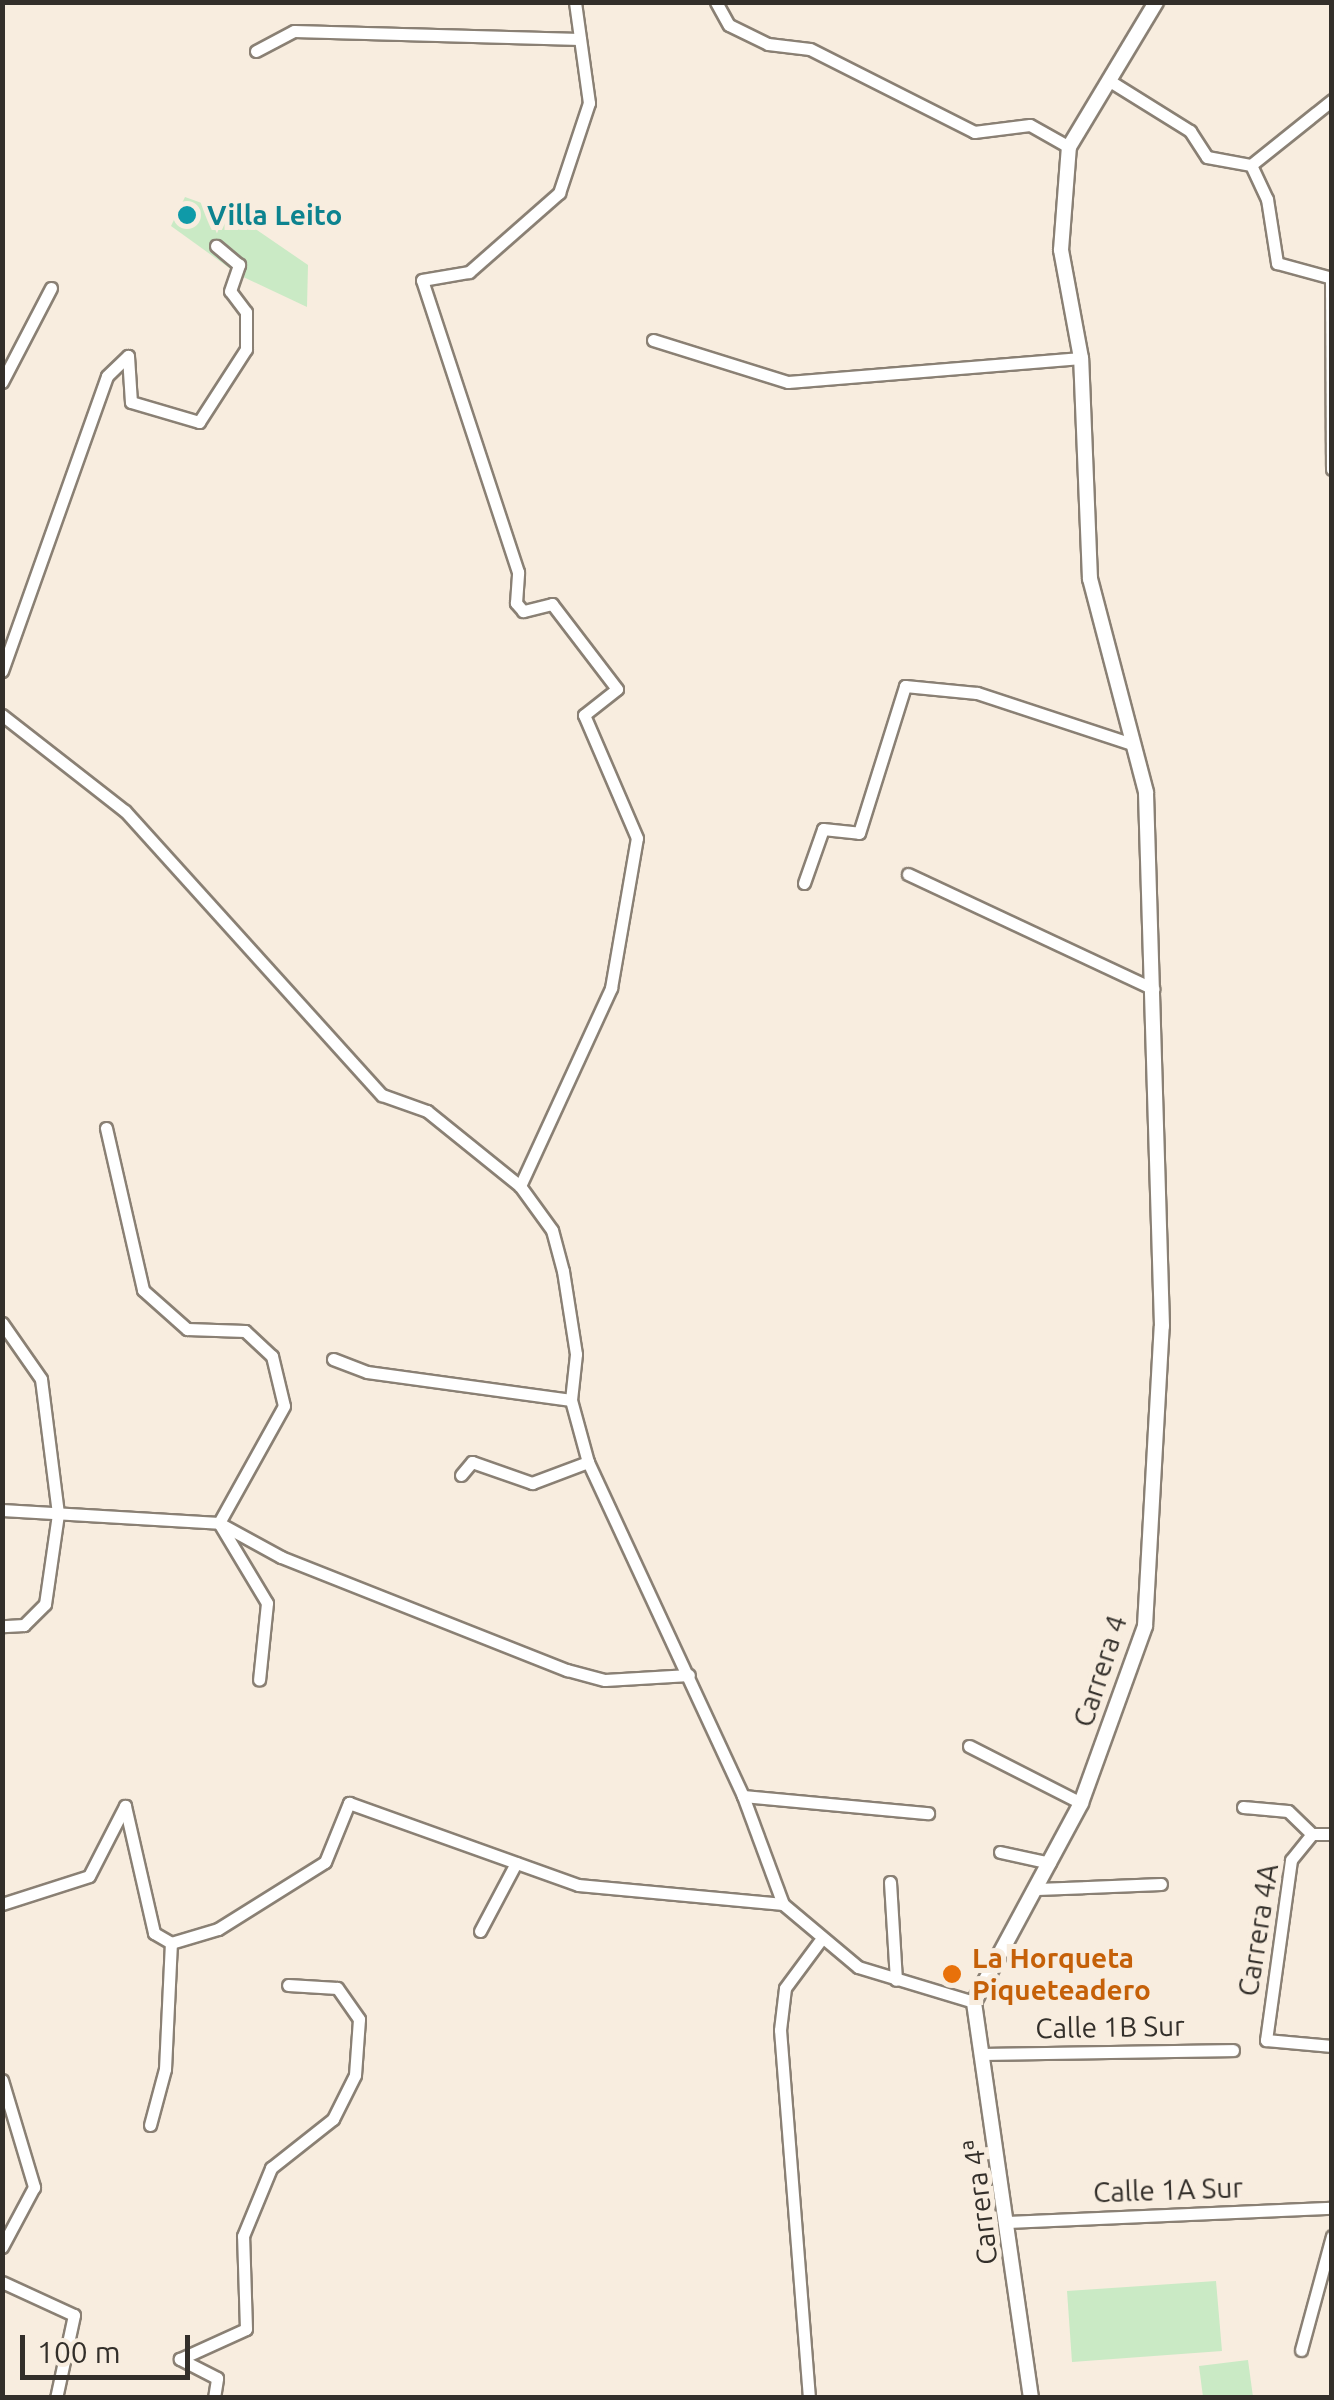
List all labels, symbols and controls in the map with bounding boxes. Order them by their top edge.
place label: Villa Leito [207,198,342,232]
marker: Villa Leito [176,204,198,226]
street label: Carrera 4 [1066,1611,1134,1731]
street label: Carrera 4A [1231,1861,1285,1999]
place label: La Horqueta Piqueteadero [972,1941,1151,2007]
marker: La Horqueta Piqueteadero [941,1963,963,1985]
street label: Calle 1B Sur [1035,2009,1185,2045]
street label: Carrera 4ª [956,2137,1004,2267]
street label: Calle 1A Sur [1093,2171,1243,2209]
scale bar [25,2315,195,2377]
text: 100 m [37,2335,121,2369]

